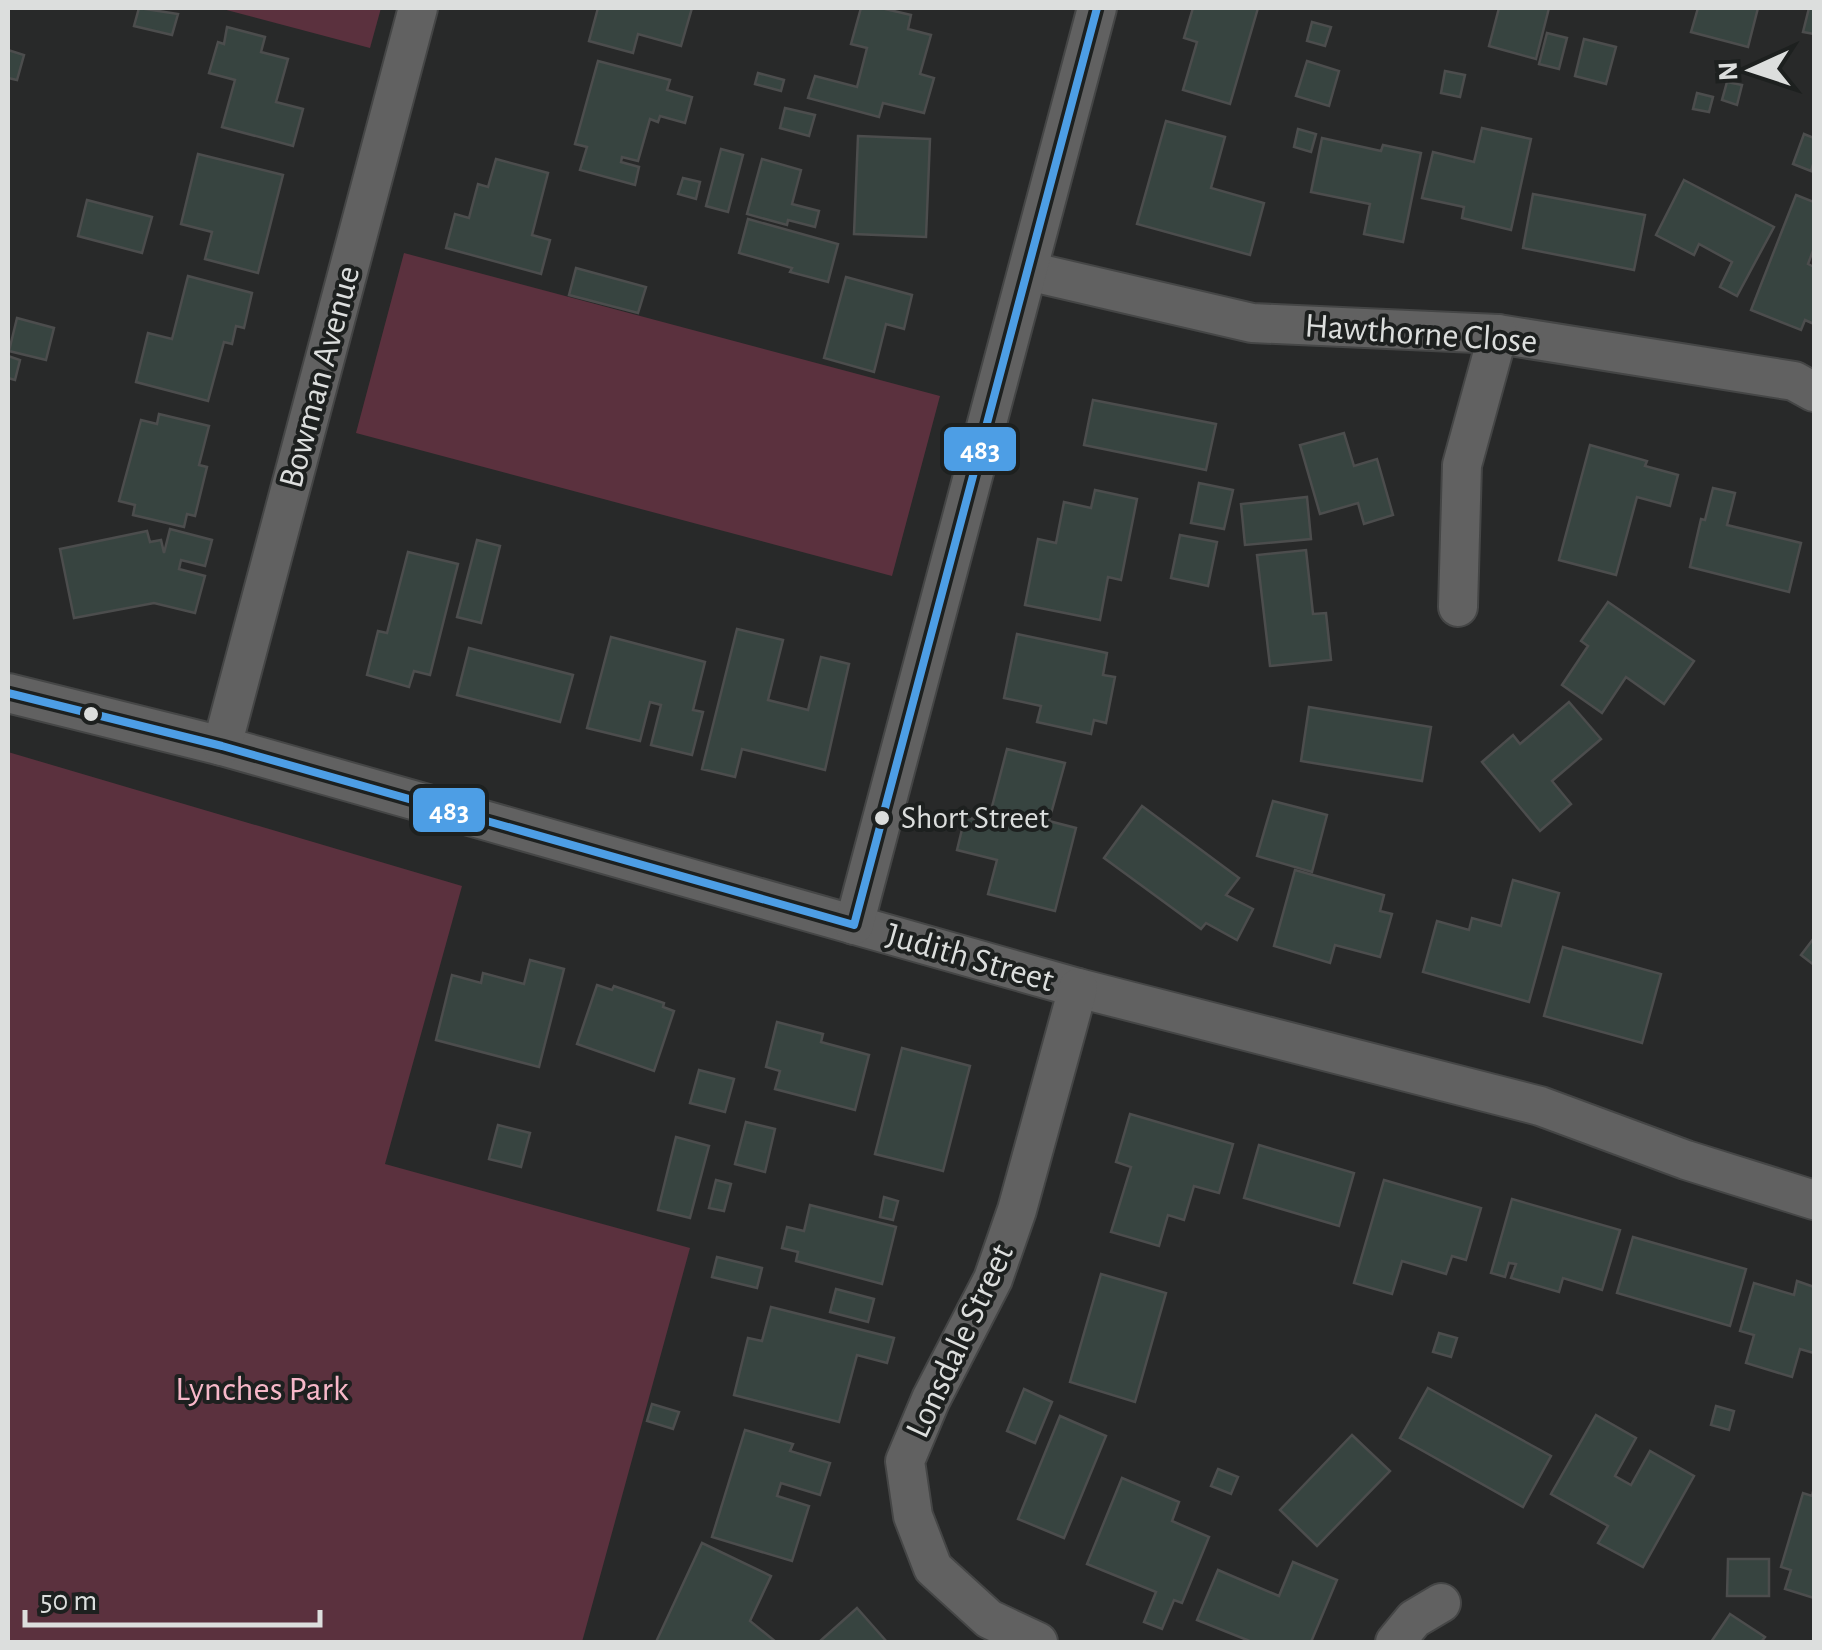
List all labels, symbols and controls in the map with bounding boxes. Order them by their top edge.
north arrow [1702,20,1802,120]
text: N [1715,61,1744,82]
street label: Bowman Avenue [274,262,366,492]
street label: Hawthorne Close [1303,308,1539,360]
line badge: 483 [942,425,1018,473]
text: 483 [960,437,1000,465]
unlabelled marker [81,704,101,724]
line badge: 483 [411,786,487,834]
text: 483 [429,798,469,826]
place label: Short Street [901,802,1049,834]
marker: Short Street [872,808,892,828]
street label: Judith Street [882,917,1058,999]
street label: Lonsdale Street [900,1239,1020,1443]
park label: Lynches Park [175,1372,349,1407]
scale bar [25,1565,320,1627]
text: 50 m [40,1586,97,1616]

